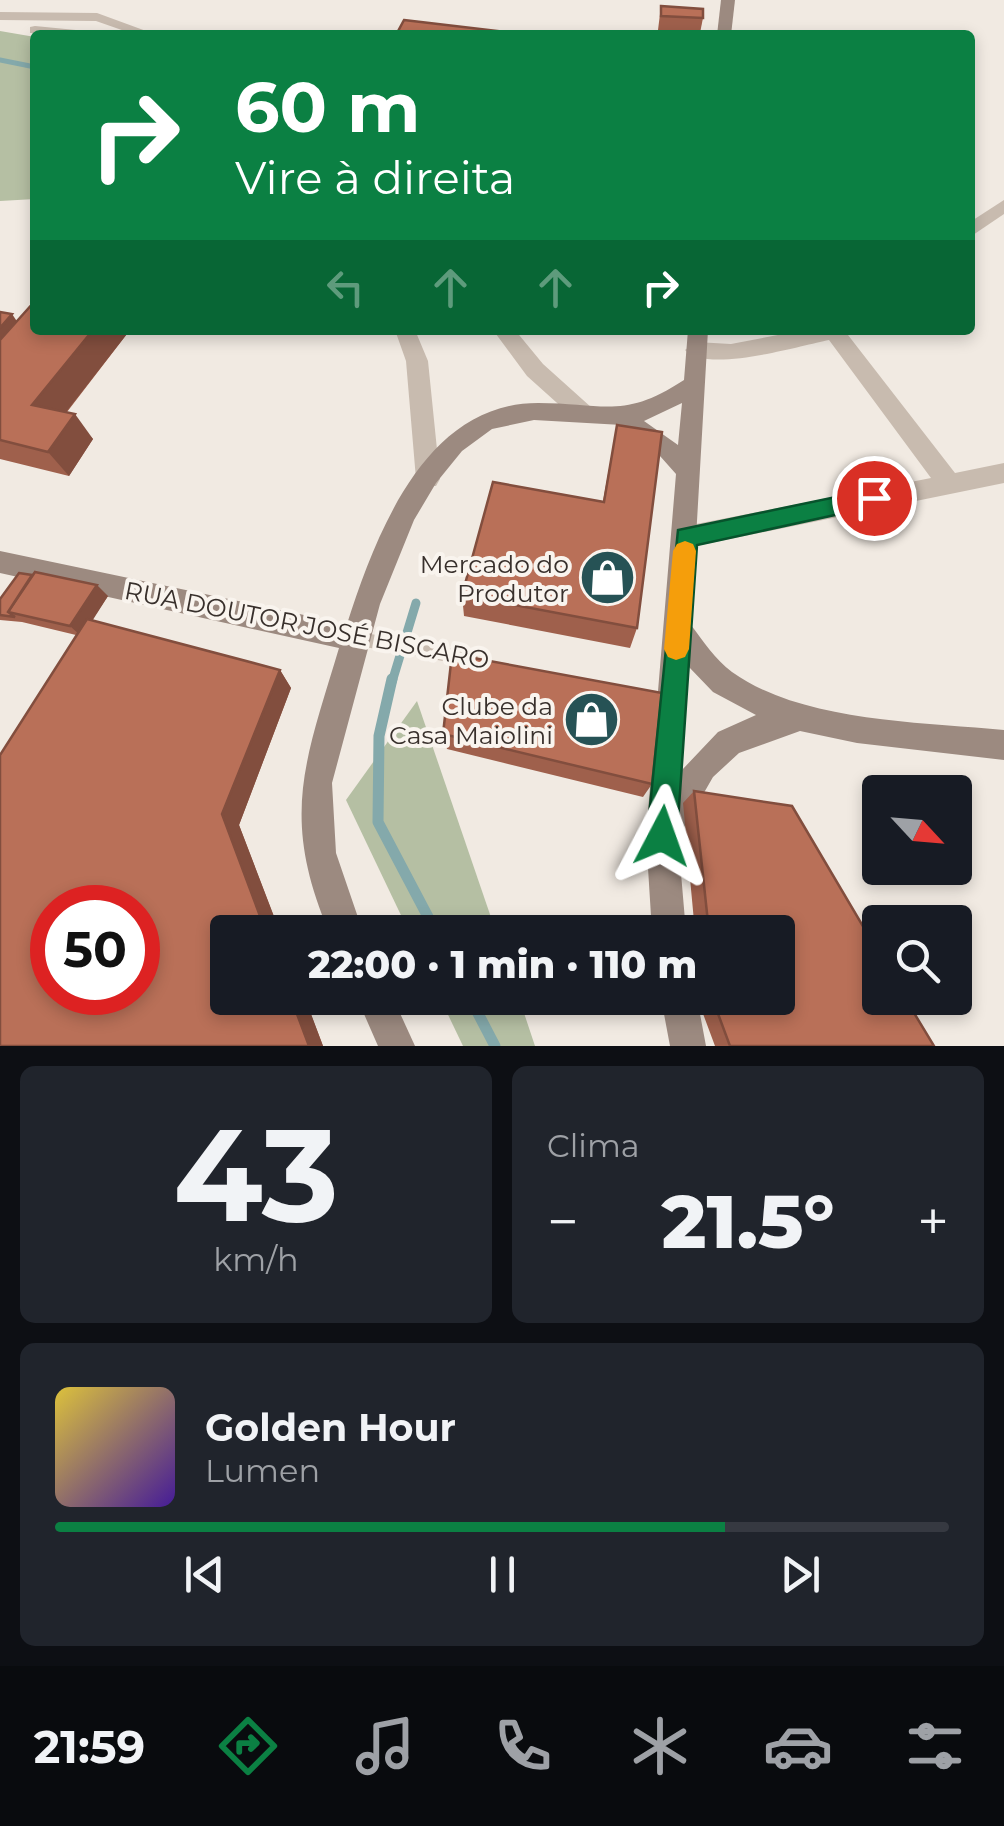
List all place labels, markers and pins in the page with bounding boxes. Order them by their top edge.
pin [832,456,917,541]
shop icon: Mercado do Produtor [578,548,638,608]
place label: Mercado do Produtor [420,549,569,608]
shop icon: Clube da Casa Maiolini [562,690,622,750]
place label: Clube da Casa Maiolini [389,691,553,750]

